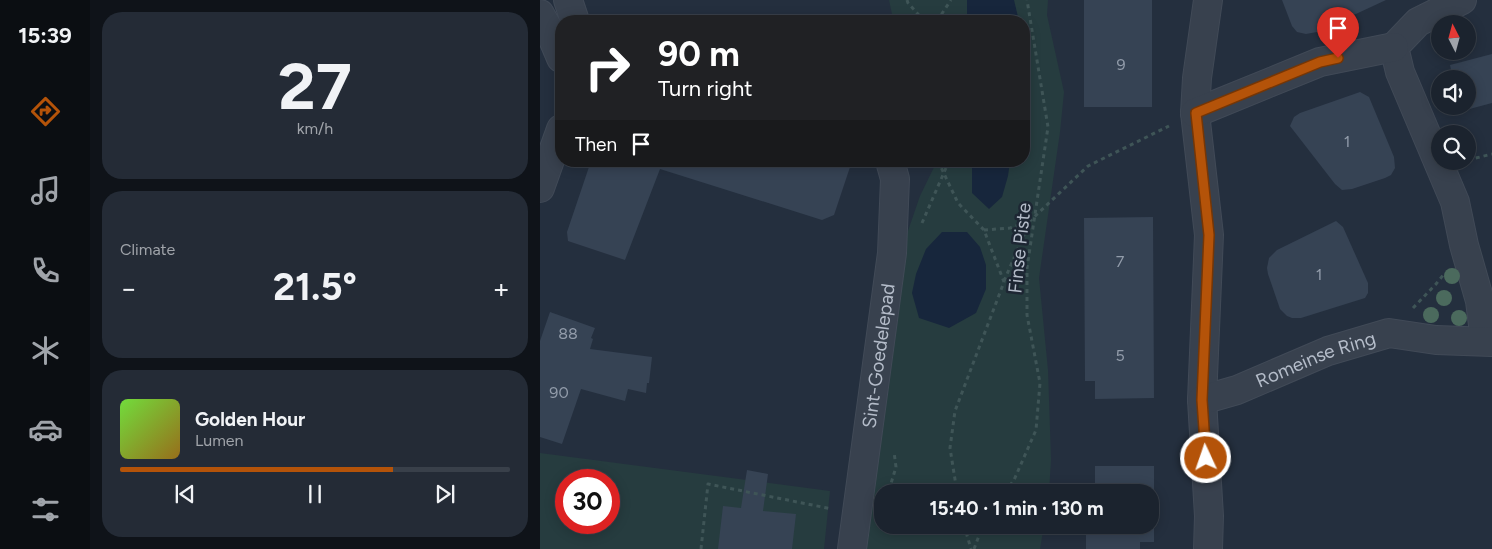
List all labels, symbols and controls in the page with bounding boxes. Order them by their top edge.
pin [1317,7,1359,58]
icon: arrive [1324,14,1352,42]
north arrow [1431,15,1476,60]
map controls [1431,15,1476,170]
text: 15:39 [18,22,72,49]
text: 90 m [658,33,740,75]
icon: right [575,35,640,100]
text: 27 [278,47,352,125]
house number: 9 [1116,55,1126,74]
button: sound [1431,70,1476,115]
text: Turn right [658,75,753,102]
icon: directions [28,94,63,129]
text: km/h [297,119,333,138]
button: search [1431,125,1476,170]
icon: arrive [627,130,655,158]
house number: 1 [1344,132,1350,151]
text: Then [575,133,617,156]
icon: music [28,173,63,208]
street label: Finse Piste [1003,202,1036,295]
text: Climate [120,240,175,259]
house number: 7 [1116,252,1125,271]
icon: phone [28,253,63,288]
text: 21.5° [273,264,357,310]
house number: 1 [1316,265,1322,284]
text: − [120,271,137,305]
text: + [493,271,510,305]
street label: Sint-Goedelepad [857,282,900,430]
house number: 88 [558,324,578,343]
street label: Romeinse Ring [1252,327,1378,393]
icon: climate [28,333,63,368]
house number: 5 [1115,346,1125,365]
house number: 90 [549,383,569,402]
text: Golden Hour [195,408,305,431]
icon: car [28,412,63,447]
text: Lumen [195,431,244,450]
position arrow [1179,431,1231,483]
speed limit sign: 30 [555,469,620,534]
icon: previous [171,480,199,508]
icon: pause [301,480,329,508]
icon: next [431,480,459,508]
icon: filters [28,492,63,527]
text: 15:40 · 1 min · 130 m [930,497,1103,520]

